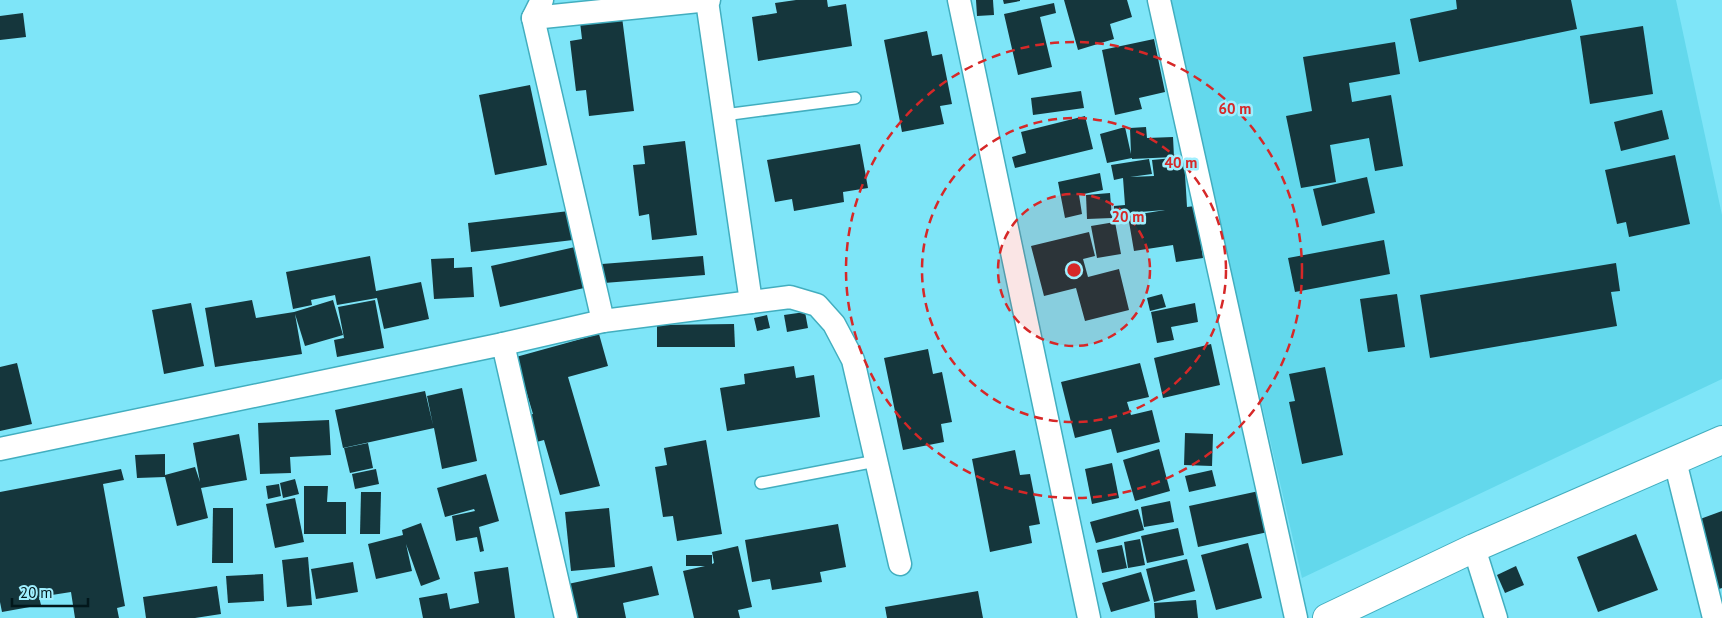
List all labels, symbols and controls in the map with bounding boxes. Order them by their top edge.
text: 60 m [1219,99,1251,118]
text: 40 m [1165,153,1197,172]
text: 20 m [1112,207,1144,226]
centre of rings [1065,261,1083,279]
scale bar [12,576,89,608]
text: 20 m [20,583,53,602]

